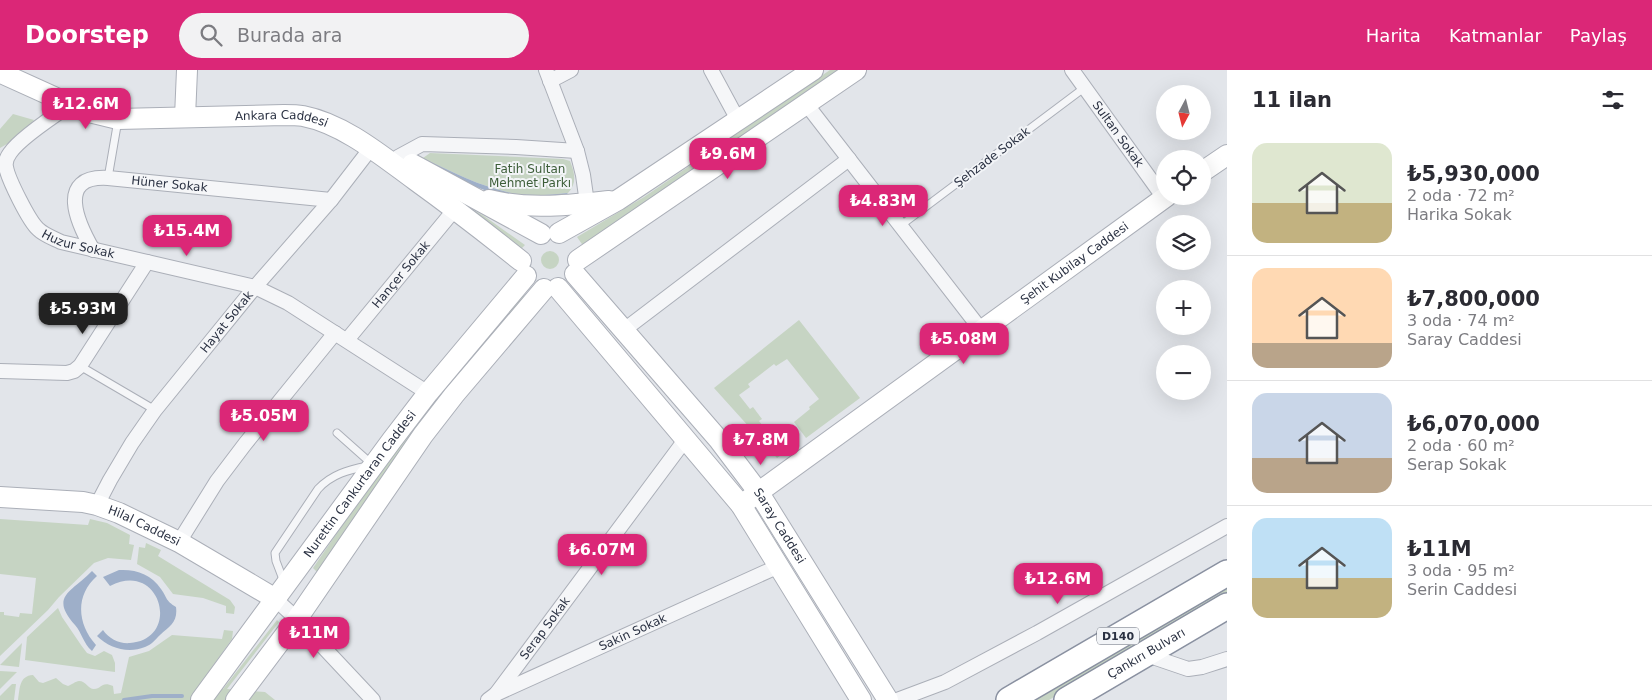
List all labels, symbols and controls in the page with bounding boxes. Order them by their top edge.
search box [179,13,529,58]
text: Doorstep [25,21,149,49]
icon: search [197,21,225,49]
text: Burada ara [237,24,342,46]
text: Harita [1366,25,1421,46]
text: Katmanlar [1449,25,1542,46]
text: Paylaş [1570,25,1627,46]
north arrow [1156,85,1211,140]
map controls [1156,85,1211,400]
icon: filters [1599,86,1627,114]
pin: ₺12.6M [45,88,127,130]
text: 11 ilan [1252,88,1332,112]
text: ₺12.6M [53,94,119,113]
street label: Sultan Sokak [1090,98,1147,170]
street label: Ankara Caddesi [235,108,330,130]
street label: Şehzade Sokak [951,124,1033,190]
pin: ₺9.6M [693,138,763,180]
text: ₺9.6M [700,144,756,163]
button: locate [1156,150,1211,205]
park label: Fatih Sultan Mehmet Parkı [489,162,571,190]
text: ₺5,930,000 [1407,162,1540,186]
icon: home [1292,163,1352,223]
street label: Hüner Sokak [131,173,208,195]
pin: ₺4.83M [842,184,924,227]
text: 2 oda · 72 m² [1407,186,1515,205]
text: ₺4.83M [850,191,916,210]
text: Harika Sokak [1407,205,1512,224]
pin: ₺15.4M [146,214,228,257]
button: layers [1156,215,1211,270]
street label: Şehit Kubilay Caddesi [1018,219,1131,307]
text: ₺15.4M [154,221,220,240]
street label: Huzur Sokak [39,227,116,261]
street label: Hançer Sokak [369,238,433,311]
button: + [1156,280,1211,335]
text: ₺7,800,000 [1407,287,1540,311]
street label: Hayat Sokak [197,288,256,356]
icon: home [1292,288,1352,348]
pin: ₺5.93M [42,292,124,335]
text: ₺5.93M [50,299,116,318]
text: 3 oda · 74 m² [1407,311,1515,330]
pin: ₺5.08M [923,322,1005,365]
text: ₺5.08M [931,329,997,348]
text: Saray Caddesi [1407,330,1522,349]
button: − [1156,345,1211,400]
pin: ₺5.05M [223,400,305,442]
text: ₺5.05M [231,406,297,425]
street label: Nurettin Cankurtaran Caddesi [301,408,419,560]
text: ₺6,070,000 [1407,412,1540,436]
icon: home [1292,413,1352,473]
pin: ₺7.8M [726,424,796,466]
text: ₺7.8M [733,430,789,449]
text: 2 oda · 60 m² [1407,436,1515,455]
text: Serap Sokak [1407,455,1507,474]
street label: Saray Caddesi [751,485,808,566]
street label: Hilal Caddesi [106,503,183,549]
pin: ₺6.07M [561,534,643,576]
text: ₺11M [1407,537,1472,561]
icon: home [1292,538,1352,598]
text: ₺6.07M [569,540,635,559]
text: 3 oda · 95 m² [1407,561,1515,580]
pin: ₺12.6M [1017,562,1099,605]
text: ₺12.6M [1025,569,1091,588]
text: Serin Caddesi [1407,580,1517,599]
street label: Serap Sokak [517,594,573,662]
street label: Sakin Sokak [597,611,669,654]
pin: ₺11M [284,616,344,659]
text: ₺11M [289,623,339,642]
street label: Çankırı Bulvarı [1105,625,1188,682]
road number: D140 [1097,628,1139,644]

